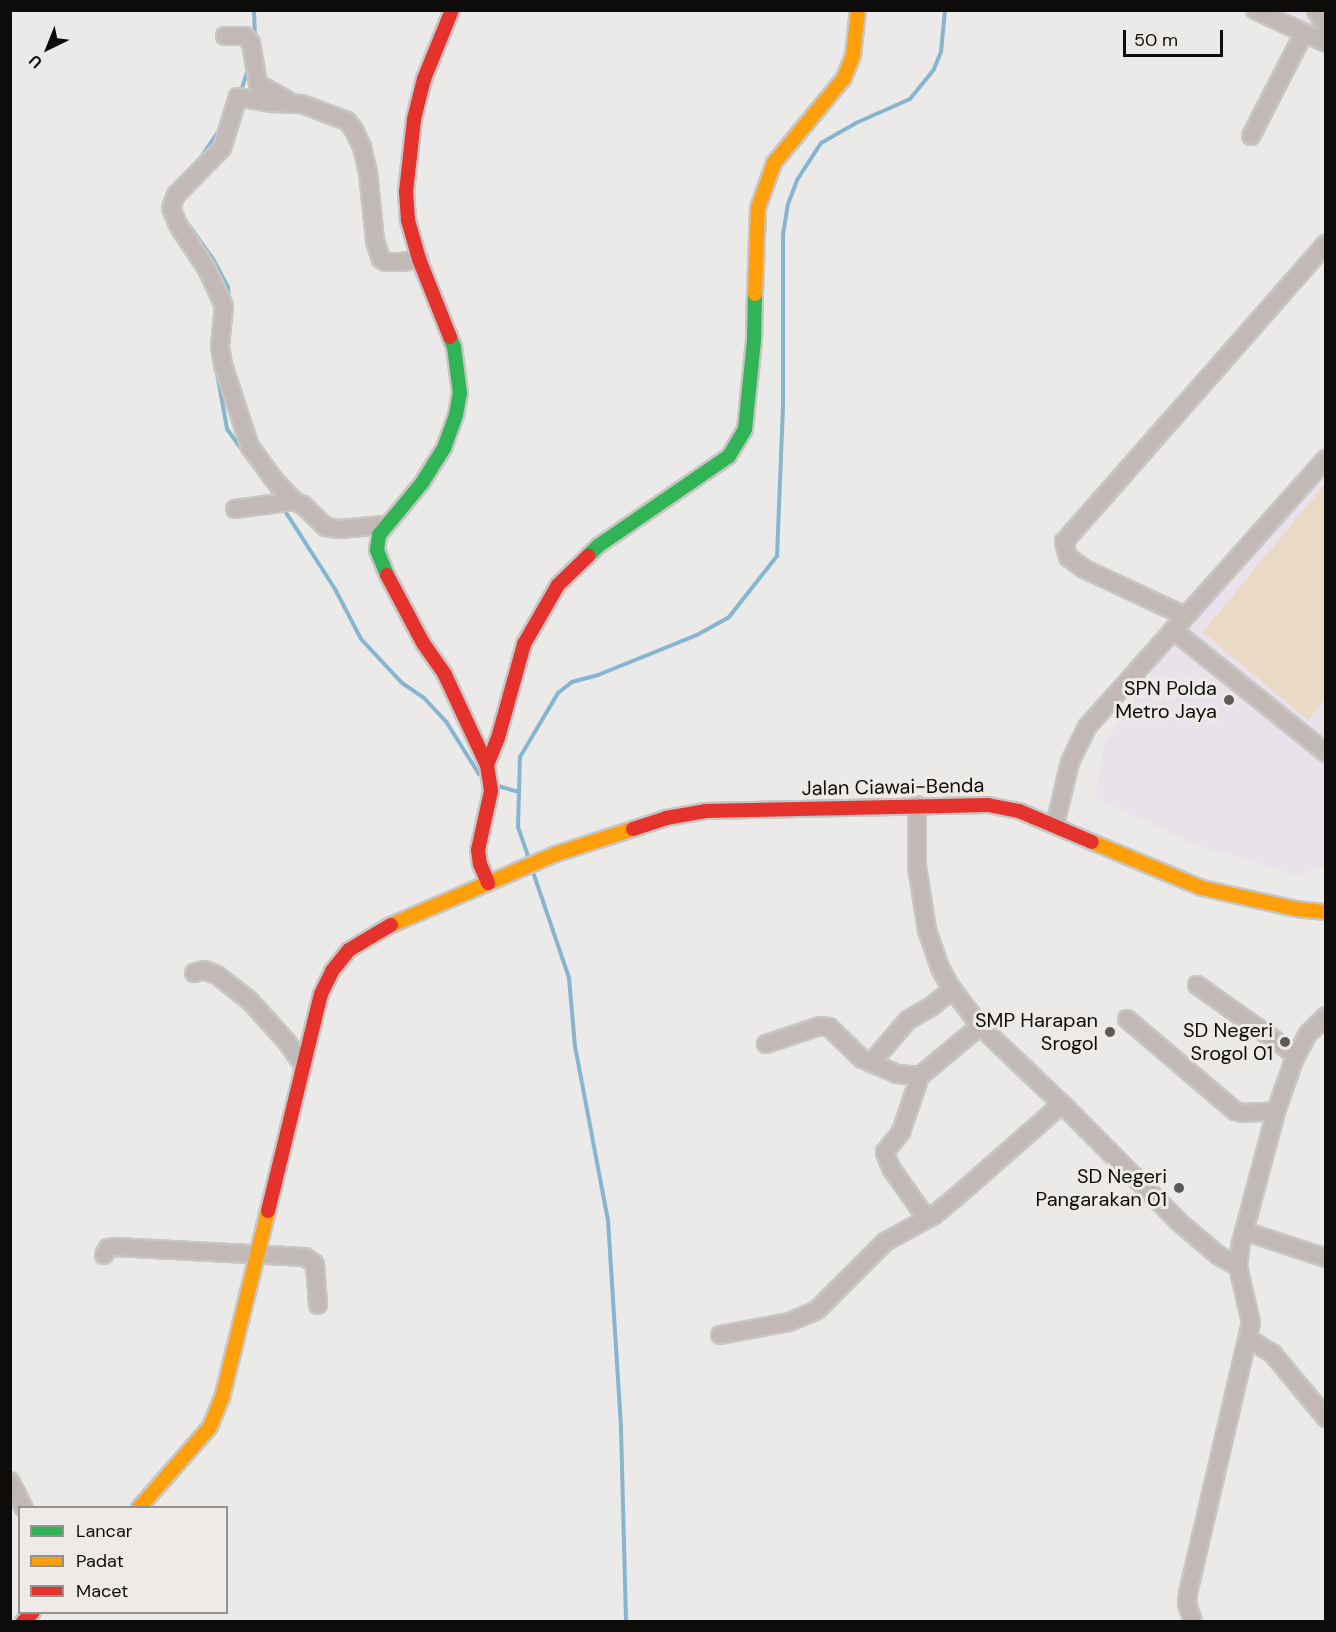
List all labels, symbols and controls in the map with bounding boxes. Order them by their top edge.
north arrow [18,18,78,78]
scale bar [1126,18,1226,56]
text: 50 m [1134,28,1178,52]
text: U [24,50,47,73]
place label: SPN Polda Metro Jaya [1115,676,1217,723]
marker: SPN Polda Metro Jaya [1222,693,1236,707]
street label: Jalan Ciawai-Benda [802,773,984,801]
place label: SMP Harapan Srogol [975,1008,1098,1055]
place label: SD Negeri Srogol 01 [1183,1018,1273,1065]
marker: SMP Harapan Srogol [1103,1025,1117,1039]
marker: SD Negeri Srogol 01 [1278,1035,1292,1049]
place label: SD Negeri Pangarakan 01 [1036,1164,1167,1211]
marker: SD Negeri Pangarakan 01 [1172,1181,1186,1195]
legend [18,1506,228,1614]
text: Lancar [76,1519,132,1543]
text: Padat [76,1549,124,1573]
text: Macet [76,1579,128,1603]

